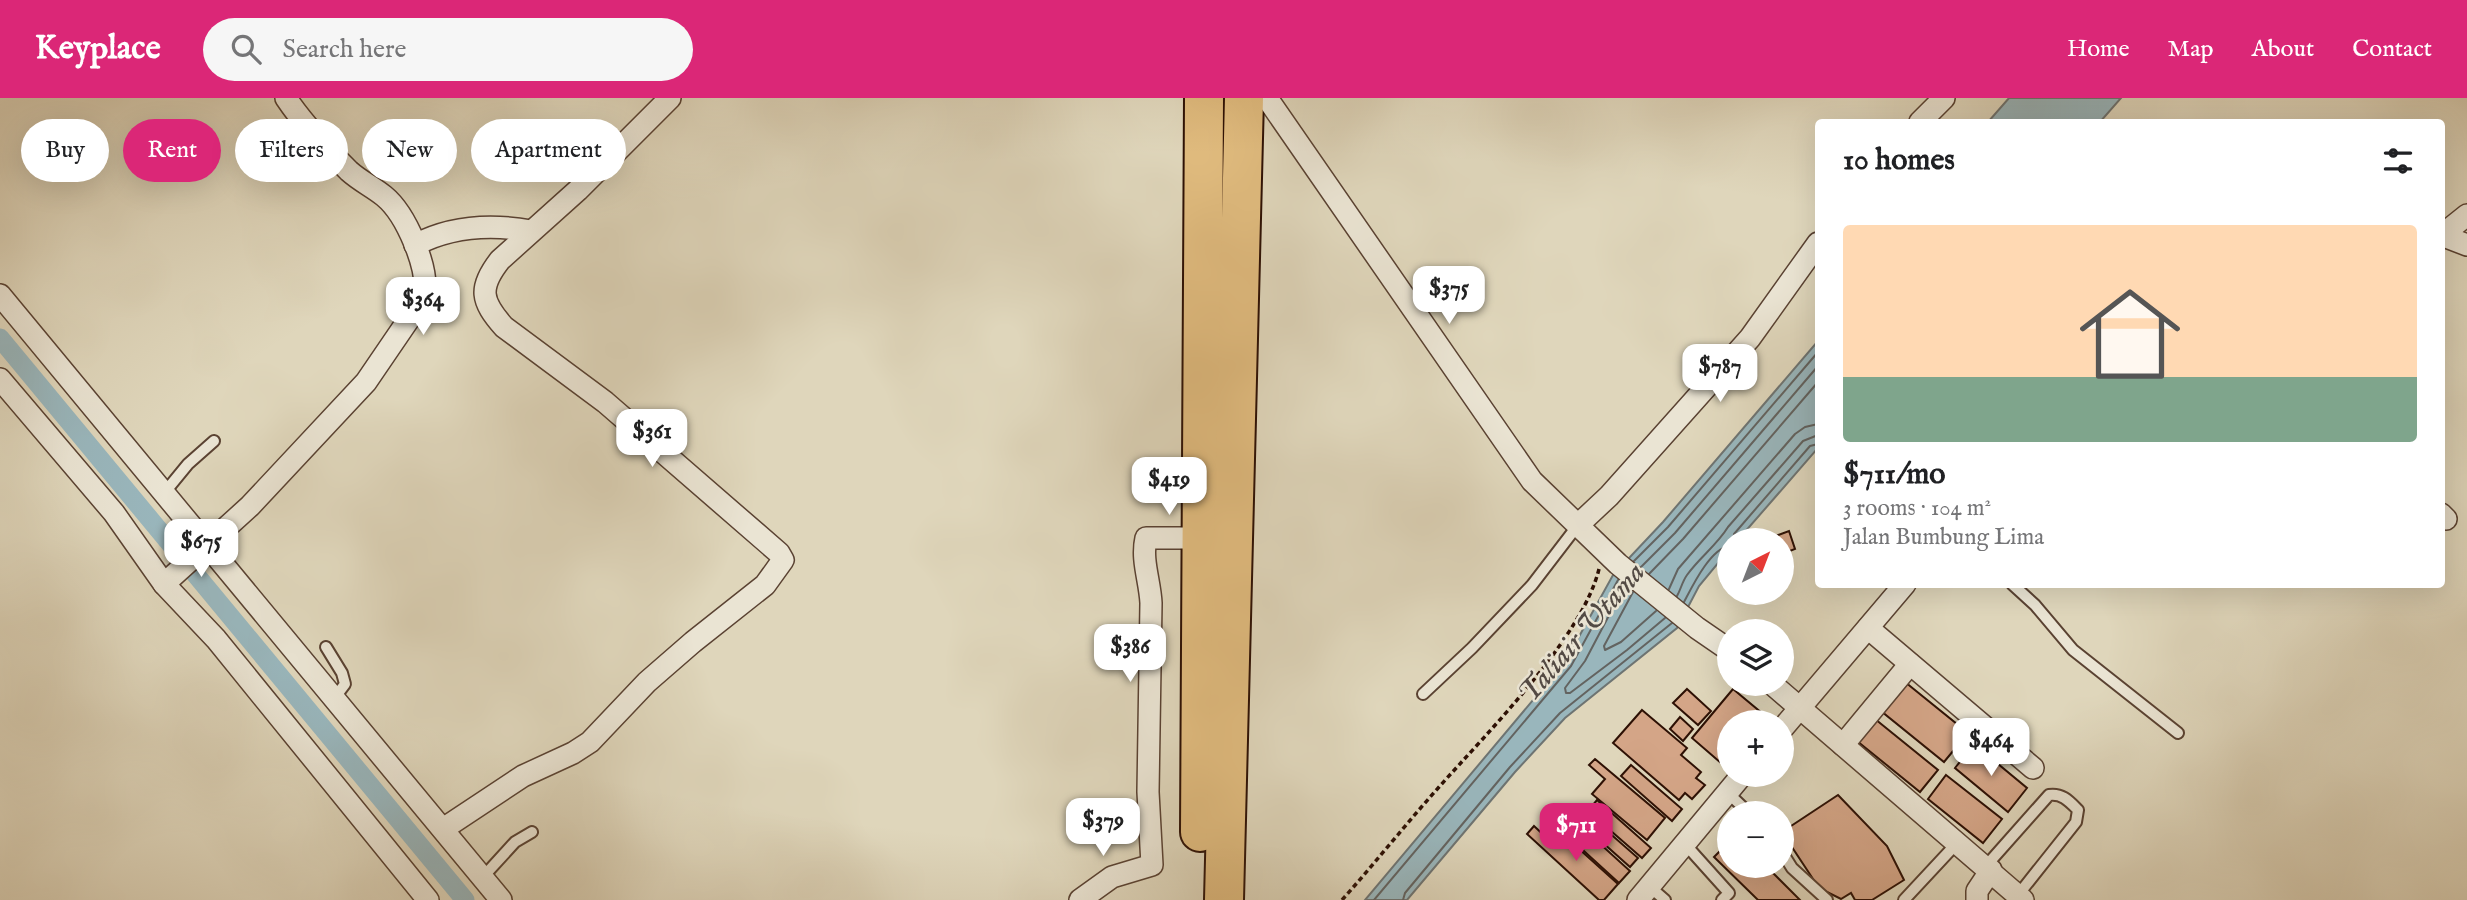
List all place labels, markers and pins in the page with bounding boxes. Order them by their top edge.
pin: $375 [1408,266,1490,326]
pin: $364 [382,278,464,337]
pin: $787 [1679,344,1761,404]
pin: $361 [611,410,693,469]
pin: $419 [1128,458,1210,517]
pin: $675 [160,519,242,579]
pin: $386 [1089,624,1171,684]
pin: $464 [1950,718,2032,778]
pin: $379 [1062,798,1144,858]
pin: $711 [1535,804,1617,863]

